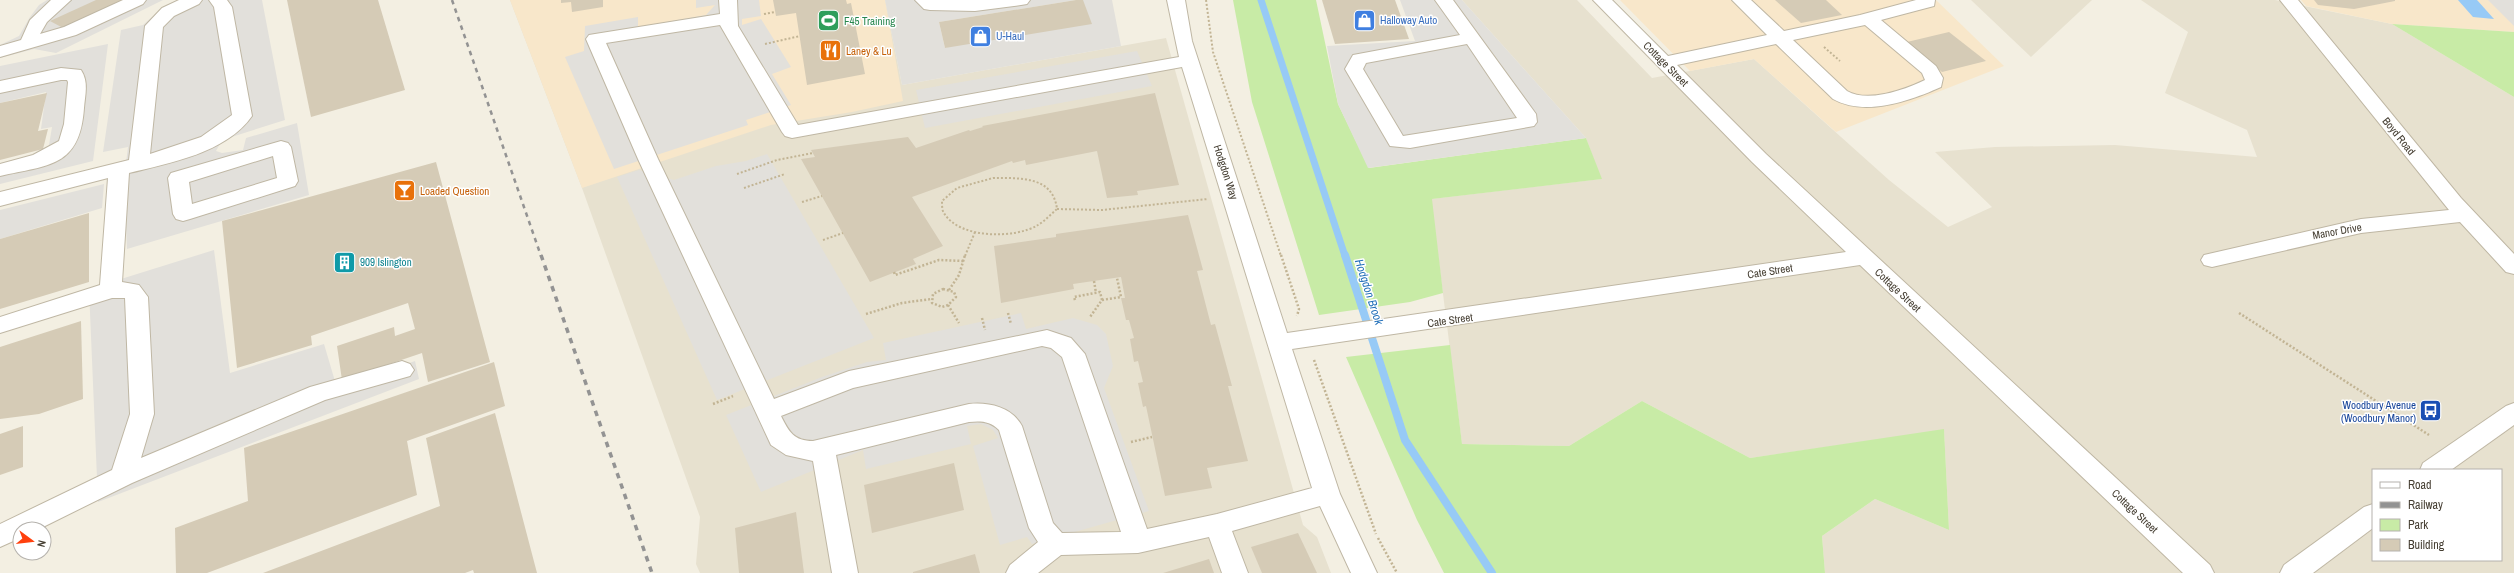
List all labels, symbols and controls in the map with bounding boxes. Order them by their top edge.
shop icon: Halloway Auto [1352,7,1378,33]
sports icon: F45 Training [815,8,841,34]
place label: Halloway Auto [1380,13,1437,27]
place label: F45 Training [844,14,895,28]
shop icon: U-Haul [967,23,993,49]
place label: U-Haul [996,29,1024,43]
restaurant icon: Laney & Lu [817,38,843,64]
street label: Cottage Street [1640,38,1692,90]
place label: Laney & Lu [846,44,892,58]
street label: Boyd Road [2380,114,2418,158]
street label: Hodgdon Way [1211,143,1242,202]
bar icon: Loaded Question [392,178,418,204]
place label: Loaded Question [420,184,489,198]
street label: Manor Drive [2311,220,2363,242]
building icon: 909 Islington [332,249,358,275]
place label: 909 Islington [360,255,412,269]
water label: Hodgdon Brook [1351,257,1388,328]
street label: Cate Street [1746,260,1794,281]
street label: Cottage Street [1872,265,1924,315]
street label: Cate Street [1426,310,1474,330]
place label: Woodbury Avenue (Woodbury Manor) [2341,398,2416,425]
bus stop icon: Woodbury Avenue (Woodbury Manor) [2418,398,2444,424]
legend [2372,469,2502,561]
text: Road [2408,477,2432,493]
street label: Cottage Street [2109,486,2161,536]
text: Railway [2408,497,2443,513]
text: Park [2408,517,2428,533]
north arrow [12,521,52,561]
text: Building [2408,537,2445,553]
text: N [34,539,49,549]

